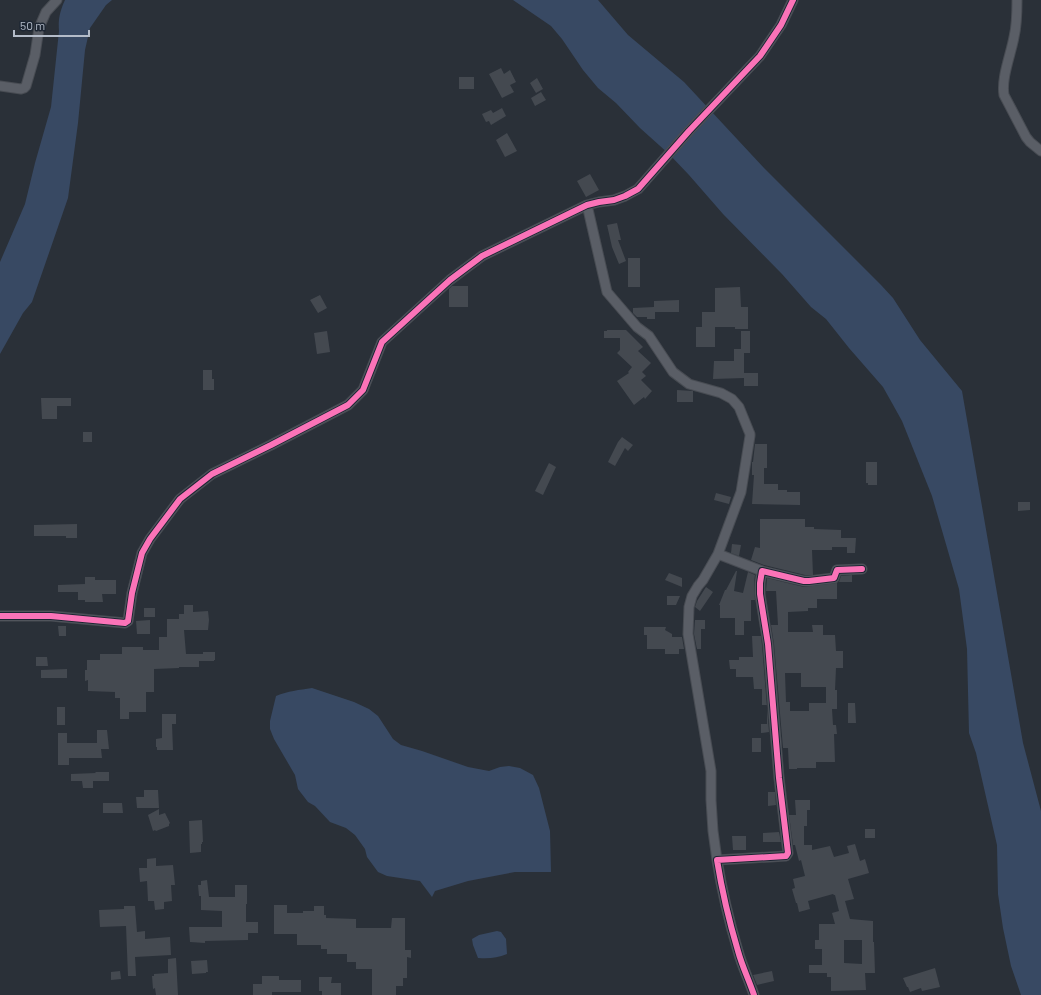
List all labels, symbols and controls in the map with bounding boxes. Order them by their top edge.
scale bar [14,12,89,38]
text: 50 m [20,18,45,32]

